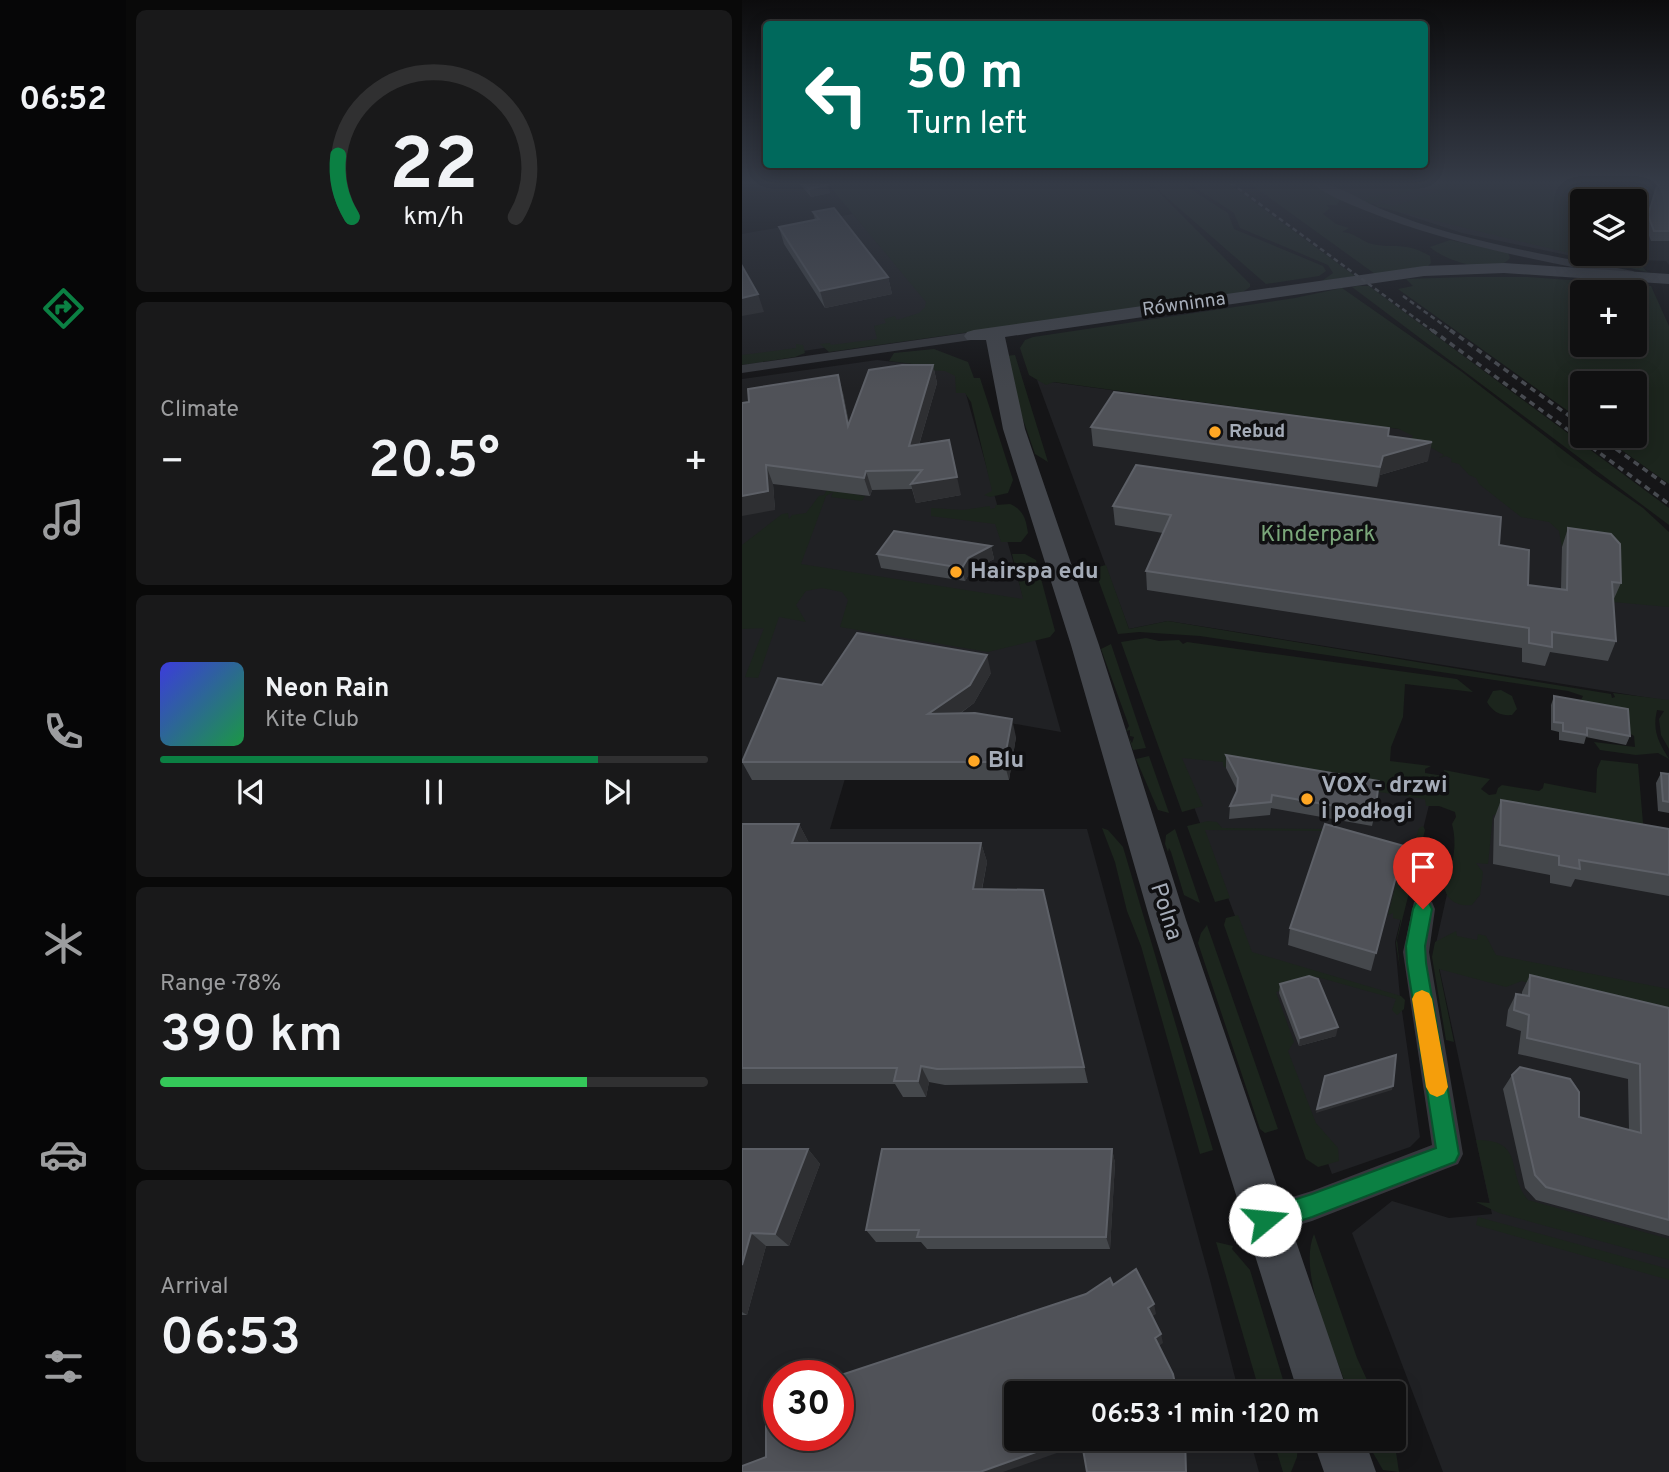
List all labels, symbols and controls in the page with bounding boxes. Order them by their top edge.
text: 50 m [906,44,1023,106]
icon: left [791,49,882,140]
text: 06:52 [19,81,107,121]
text: Turn left [906,105,1027,145]
text: 22 [389,124,479,216]
map controls [1570,189,1647,448]
button: layers [1570,189,1647,266]
text: km/h [404,202,464,234]
button: + [1570,280,1647,357]
icon: directions [39,284,88,333]
street label: Równinna [1141,287,1227,323]
button: − [1570,371,1647,448]
text: Climate [160,396,239,425]
place label: Rebud [1229,420,1285,444]
marker: Rebud [1207,424,1223,440]
text: 20.5° [368,430,500,496]
text: − [160,439,185,488]
text: + [683,439,708,488]
icon: music [39,495,88,544]
park label: Kinderpark [1260,521,1376,550]
place label: Hairspa edu [970,558,1099,587]
marker: Hairspa edu [948,564,964,580]
text: Neon Rain [265,673,390,706]
text: Kite Club [265,706,359,735]
icon: phone [39,707,88,756]
place label: Blu [988,747,1024,776]
marker: Blu [966,753,982,769]
place label: VOX - drzwi i podłogi [1321,772,1448,827]
icon: previous [232,773,270,811]
icon: pause [415,773,453,811]
icon: next [598,773,636,811]
marker: VOX - drzwi i podłogi [1299,791,1315,807]
pin [1393,837,1453,909]
icon: arrive [1404,848,1442,886]
street label: Polna [1142,880,1188,944]
icon: climate [39,919,88,968]
text: Range · 78% [160,970,281,999]
text: 390 km [160,1004,343,1070]
icon: car [39,1130,88,1179]
position arrow [1228,1183,1302,1257]
text: Arrival [160,1273,229,1302]
text: 06:53 [160,1307,301,1373]
icon: filters [39,1342,88,1391]
speed limit sign: 30 [763,1360,854,1451]
text: 06:53 · 1 min · 120 m [1090,1399,1320,1432]

